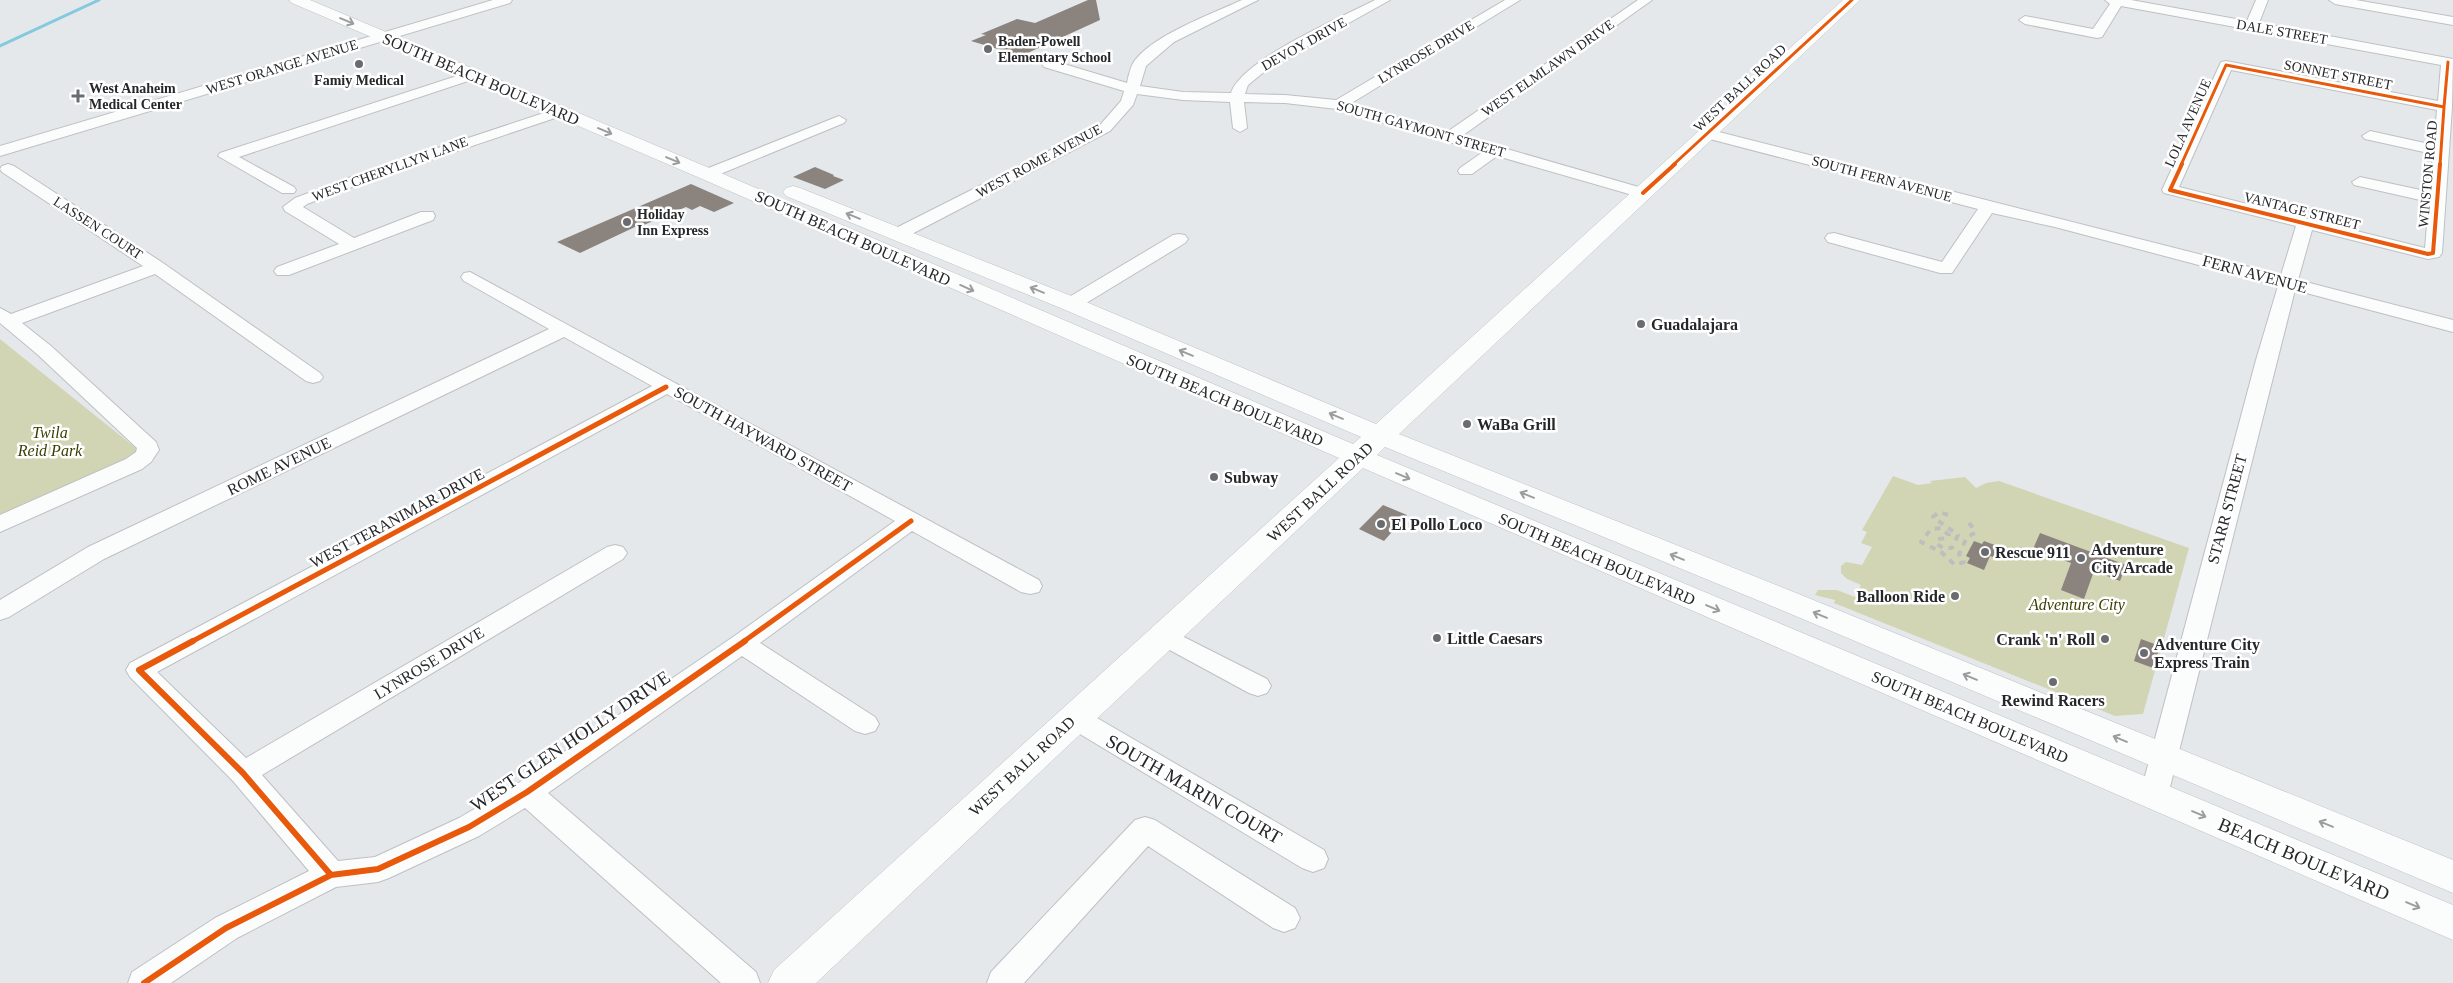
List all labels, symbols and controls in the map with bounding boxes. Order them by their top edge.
street label: DEVOY DRIVE [1259,14,1349,74]
one-way arrow [339,17,354,27]
street label: LYNROSE DRIVE [1375,17,1477,87]
street label: WEST ELMLAWN DRIVE [1479,17,1617,119]
street label: DALE STREET [2235,17,2329,47]
street label: SOUTH BEACH BOULEVARD [380,30,582,128]
place label: Baden-Powell Elementary School [998,34,1111,65]
street label: WEST ORANGE AVENUE [204,37,360,97]
street label: WEST BALL ROAD [1691,41,1789,135]
marker: Baden-Powell Elementary School [982,43,994,55]
street label: SONNET STREET [2283,57,2394,93]
marker: Famiy Medical [353,58,365,70]
place label: Famiy Medical [314,73,404,88]
street label: LOLA AVENUE [2162,77,2214,169]
place label: West Anaheim Medical Center [89,81,182,112]
marker: West Anaheim Medical Center [71,89,85,103]
street label: SOUTH GAYMONT STREET [1335,98,1508,160]
street label: WINSTON ROAD [2416,120,2440,228]
street label: WEST ROME AVENUE [974,121,1104,201]
one-way arrow [597,127,612,137]
street label: WEST CHERYLLYN LANE [310,134,470,204]
street label: SOUTH FERN AVENUE [1810,153,1954,205]
one-way arrow [665,156,680,165]
street label: SOUTH BEACH BOULEVARD [753,187,953,289]
street label: VANTAGE STREET [2242,189,2362,233]
street label: LASSEN COURT [51,194,146,263]
place label: Holiday Inn Express [637,207,709,238]
one-way arrow [846,211,861,220]
marker: Holiday Inn Express [621,216,633,228]
street label: FERN AVENUE [2201,252,2309,296]
one-way arrow [959,283,974,293]
one-way arrow [1029,285,1045,294]
place label: Guadalajara [1651,316,1738,334]
marker: Guadalajara [1635,318,1647,330]
one-way arrow [1179,348,1194,357]
street label: SOUTH BEACH BOULEVARD [1124,351,1326,449]
street label: SOUTH HAYWARD STREET [671,383,855,495]
one-way arrow [1329,411,1344,421]
place label: WaBa Grill [1477,416,1556,433]
marker: WaBa Grill [1461,418,1473,430]
park label: Twila Reid Park [17,424,83,459]
street label: ROME AVENUE [224,434,334,498]
street label: WEST BALL ROAD [1264,439,1376,545]
street label: STARR STREET [2204,452,2250,566]
street label: WEST TERANIMAR DRIVE [307,465,487,571]
place label: Subway [1224,469,1278,487]
marker: Subway [1208,471,1220,483]
one-way arrow [1395,472,1410,482]
one-way arrow [1520,490,1535,500]
street label: SOUTH BEACH BOULEVARD [1496,510,1698,608]
place label: El Pollo Loco [1391,516,1483,533]
marker: El Pollo Loco [1375,518,1387,530]
place label: Adventure City Arcade [2091,541,2173,577]
place label: Rescue 911 [1995,544,2070,561]
marker: Rescue 911 [1979,546,1991,558]
one-way arrow [1670,552,1685,562]
marker: Adventure City Arcade [2075,552,2087,564]
place label: Balloon Ride [1857,588,1945,605]
marker: Balloon Ride [1949,590,1961,602]
park label: Adventure City [2028,596,2126,614]
one-way arrow [1705,604,1720,614]
one-way arrow [1813,609,1828,619]
street label: LYNROSE DRIVE [371,624,487,702]
place label: Little Caesars [1447,630,1543,647]
place label: Crank 'n' Roll [1996,631,2096,648]
marker: Little Caesars [1431,632,1443,644]
marker: Crank 'n' Roll [2099,633,2111,645]
place label: Adventure City Express Train [2154,636,2260,672]
marker: Adventure City Express Train [2138,647,2150,659]
street label: WEST GLEN HOLLY DRIVE [466,666,674,816]
street label: SOUTH BEACH BOULEVARD [1869,668,2071,766]
one-way arrow [1963,672,1978,681]
marker: Rewind Racers [2047,676,2059,688]
place label: Rewind Racers [2001,692,2105,709]
street label: WEST BALL ROAD [966,713,1078,819]
street label: SOUTH MARIN COURT [1102,730,1286,848]
one-way arrow [2113,734,2128,744]
one-way arrow [2191,810,2206,820]
street label: BEACH BOULEVARD [2215,813,2393,905]
one-way arrow [2318,819,2333,828]
one-way arrow [2405,901,2420,911]

